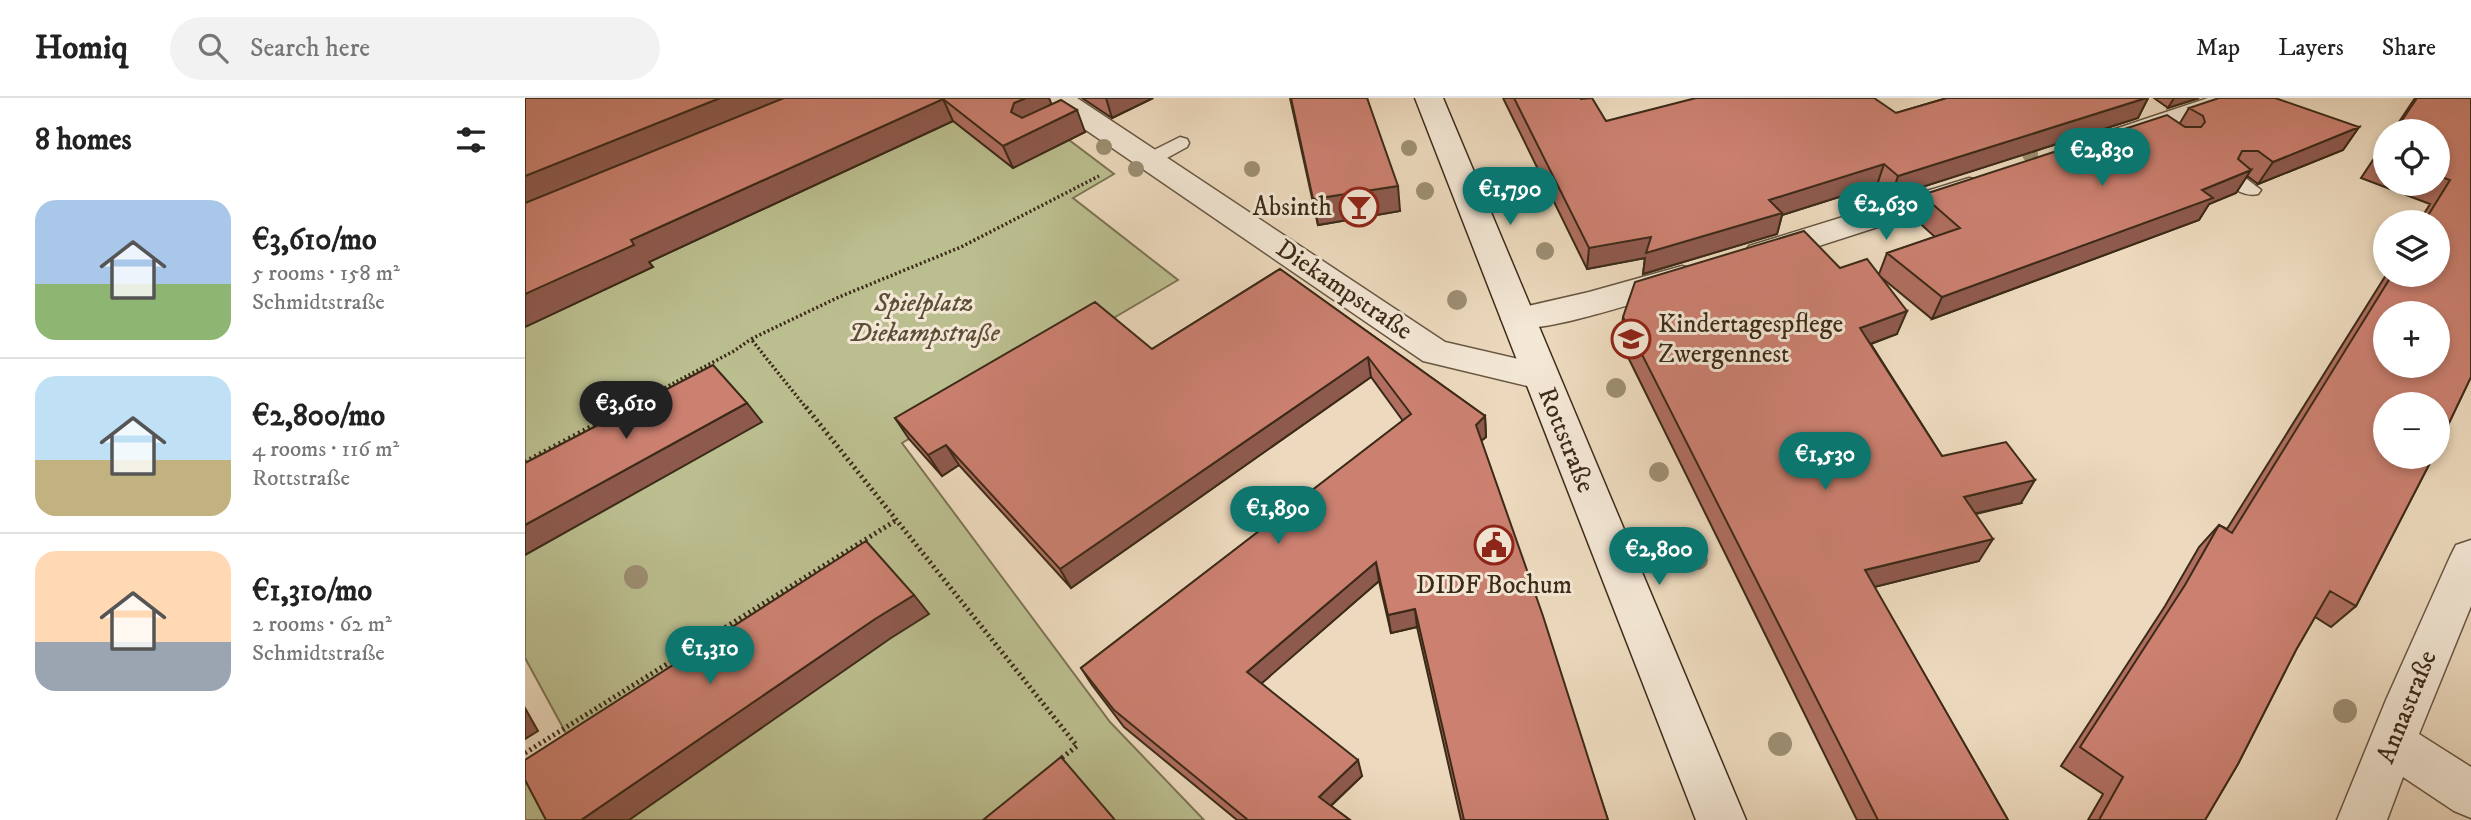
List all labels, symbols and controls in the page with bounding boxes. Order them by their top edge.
search box [170,17,660,80]
text: Homiq [35,28,128,69]
icon: search [194,29,232,67]
text: Search here [250,32,370,65]
text: Map [2196,33,2240,63]
text: Layers [2278,33,2344,63]
text: Share [2382,33,2436,63]
map controls [2373,119,2450,469]
button: locate [2373,119,2450,196]
icon: filters [452,121,490,159]
text: 8 homes [35,122,132,159]
pin: €2,830 [2045,129,2159,188]
text: €2,830 [2070,136,2134,165]
pin: €1,790 [1453,167,1567,227]
text: €1,790 [1479,175,1541,204]
pin: €2,630 [1829,183,1943,242]
bar icon: Absinth [1338,186,1380,228]
text: €2,630 [1854,190,1918,219]
place label: Absinth [1252,191,1332,224]
button: layers [2373,210,2450,287]
text: €3,610/mo [252,222,377,259]
icon: home [91,228,175,312]
street label: Diekampstraße [1269,232,1419,348]
text: 5 rooms · 158 m² [252,259,400,288]
park label: Spielplatz Diekampstraße [849,287,1001,350]
text: Schmidtstraße [252,288,385,317]
button: + [2373,301,2450,378]
place label: Kindertagespflege Zwergennest [1658,308,1843,371]
school or university icon: Kindertagespflege Zwergennest [1610,318,1652,360]
pin: €3,610 [569,382,683,441]
street label: Rottstraße [1530,382,1602,498]
text: €3,610 [596,389,656,418]
button: − [2373,392,2450,469]
text: €2,800/mo [252,398,385,435]
icon: home [91,404,175,488]
pin: €1,530 [1768,432,1882,492]
text: 4 rooms · 116 m² [252,435,399,464]
text: €1,530 [1795,440,1855,469]
text: Rottstraße [252,464,350,493]
pin: €1,890 [1221,486,1335,546]
text: €1,890 [1246,494,1310,523]
public building icon: DIDF Bochum [1473,524,1515,566]
pin: €2,800 [1602,528,1716,587]
text: €2,800 [1625,535,1693,564]
place label: DIDF Bochum [1416,569,1572,602]
text: €1,310/mo [252,573,372,610]
icon: home [91,579,175,663]
text: 2 rooms · 62 m² [252,610,392,639]
pin: €1,310 [653,626,767,686]
text: €1,310 [681,634,739,663]
text: Schmidtstraße [252,639,385,668]
street label: Annastraße [2369,646,2445,768]

